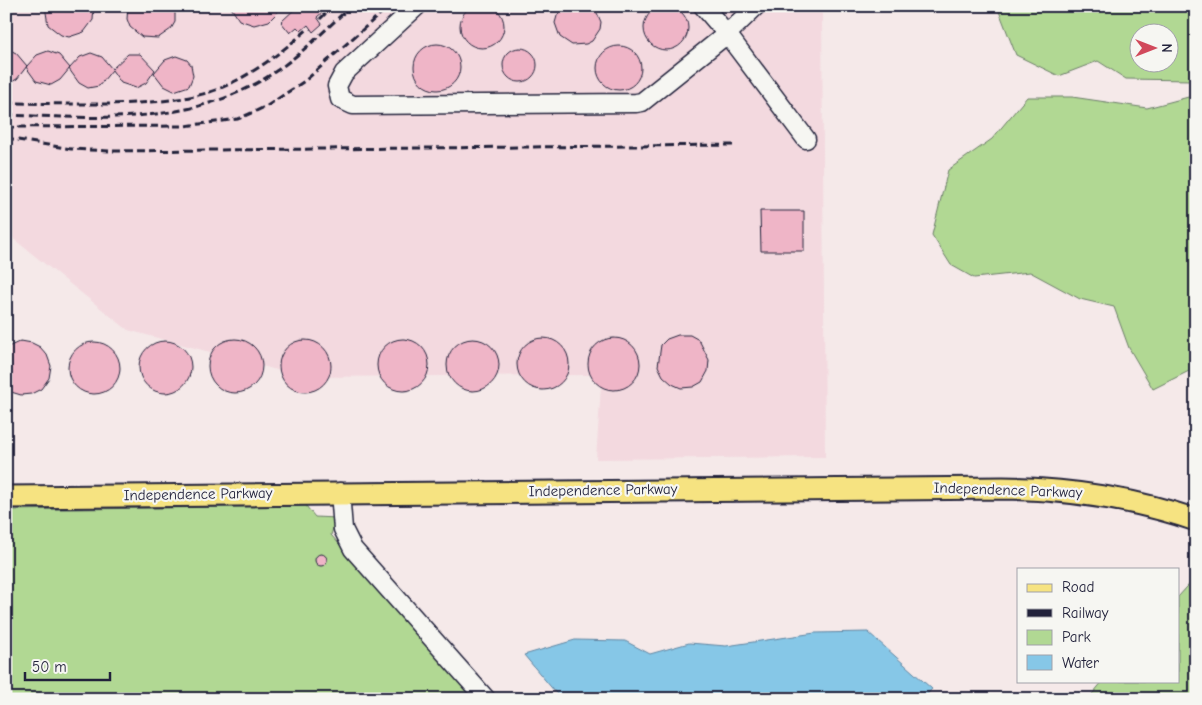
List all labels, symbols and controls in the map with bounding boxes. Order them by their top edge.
north arrow [1130,22,1180,72]
text: N [1158,43,1175,53]
street label: Independence Parkway [933,478,1083,502]
street label: Independence Parkway [528,480,678,500]
street label: Independence Parkway [123,484,273,504]
legend [1017,568,1180,682]
text: Road [1062,578,1094,596]
text: Railway [1062,604,1109,622]
text: Park [1062,628,1091,646]
scale bar [25,650,110,682]
text: Water [1062,654,1099,672]
text: 50 m [32,658,67,676]

